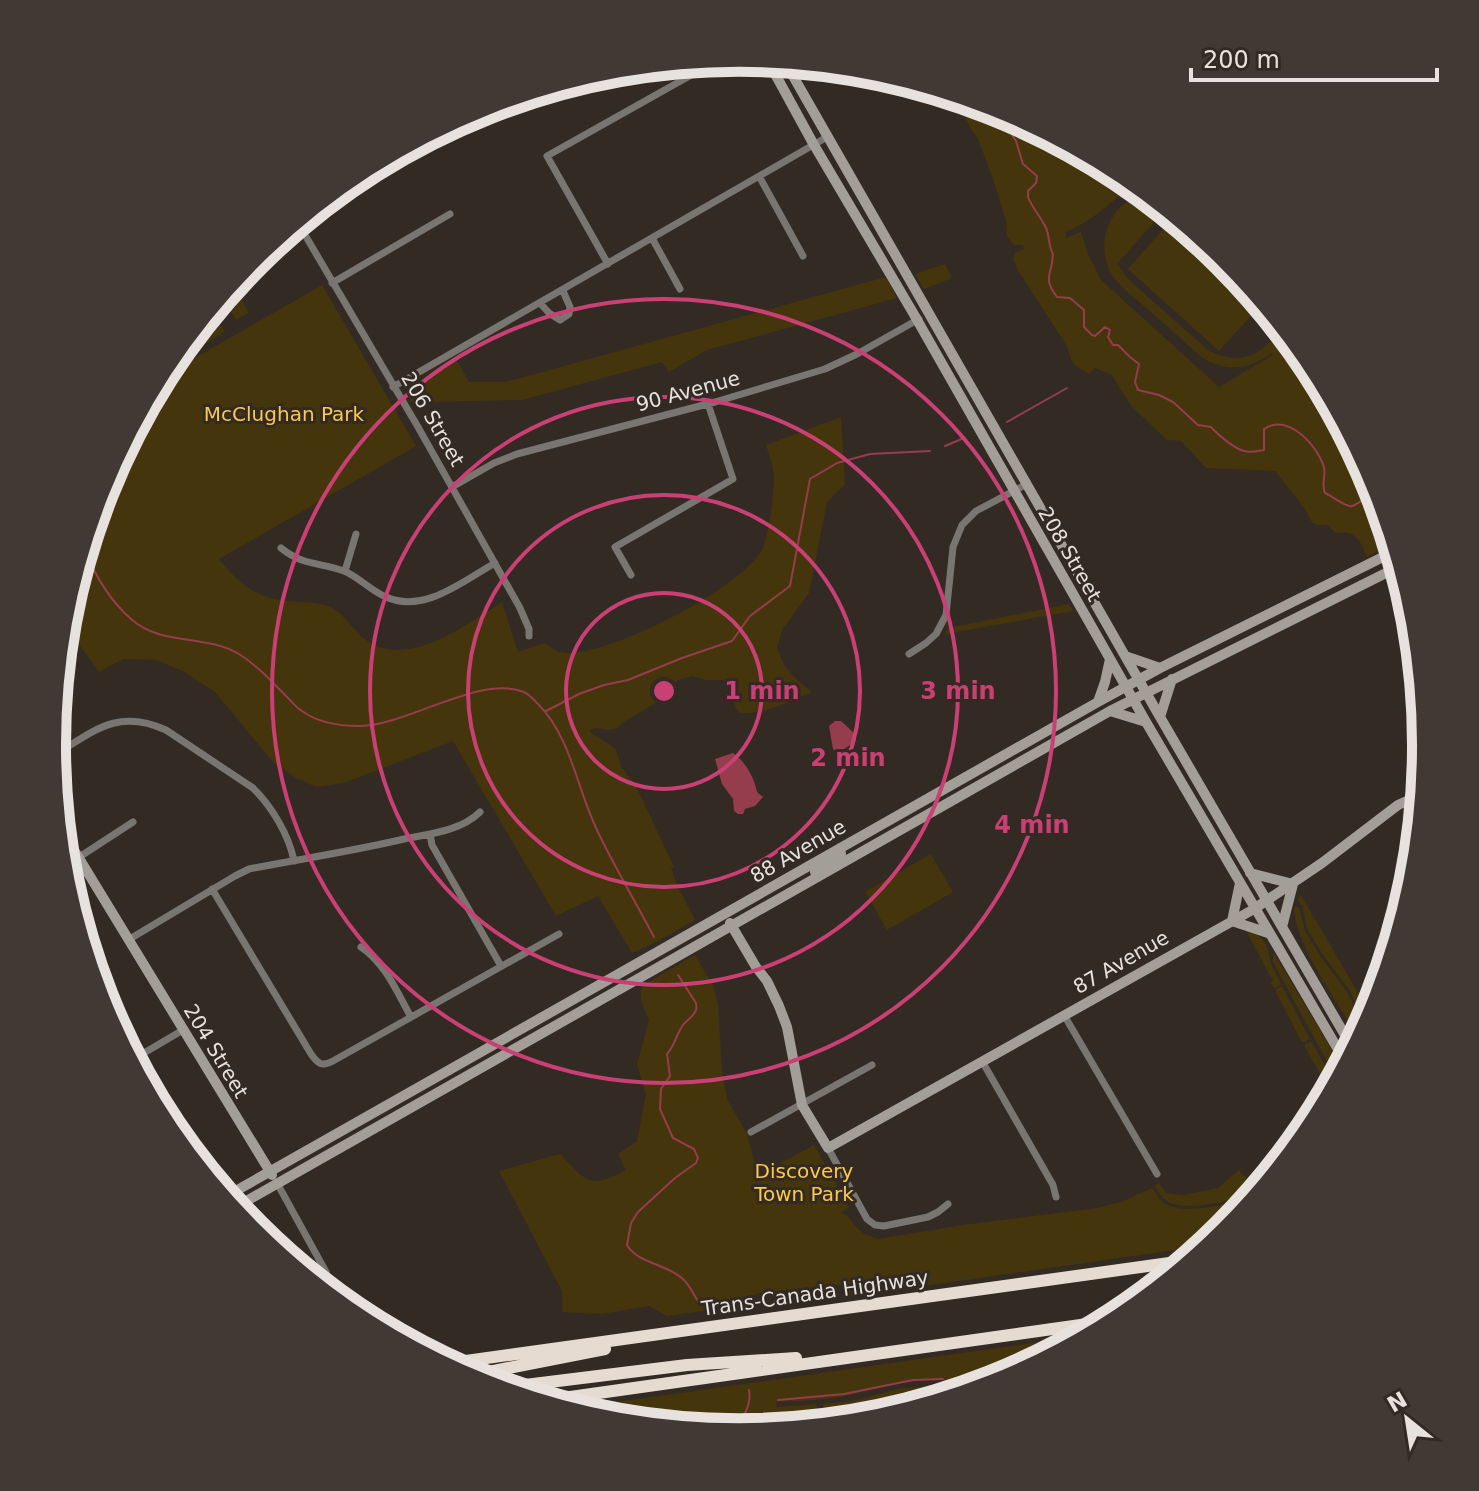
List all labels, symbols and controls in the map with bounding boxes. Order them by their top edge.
scale bar [1191,32,1437,82]
text: 200 m [1203,46,1280,74]
street label: 90 Avenue [634,366,742,416]
street label: 206 Street [396,367,470,471]
park label: McClughan Park [204,402,365,426]
street label: 208 Street [1033,502,1107,606]
centre of rings [650,677,678,705]
text: 1 min [724,677,800,705]
text: 3 min [920,677,996,705]
text: 2 min [810,744,886,772]
text: 4 min [994,811,1070,839]
street label: 88 Avenue [746,814,850,888]
street label: 87 Avenue [1069,925,1173,999]
street label: 204 Street [179,1000,253,1102]
park label: Discovery Town Park [753,1159,854,1206]
street label: Trans-Canada Highway [699,1265,930,1321]
north arrow [1367,1379,1447,1459]
text: N [1383,1387,1411,1418]

